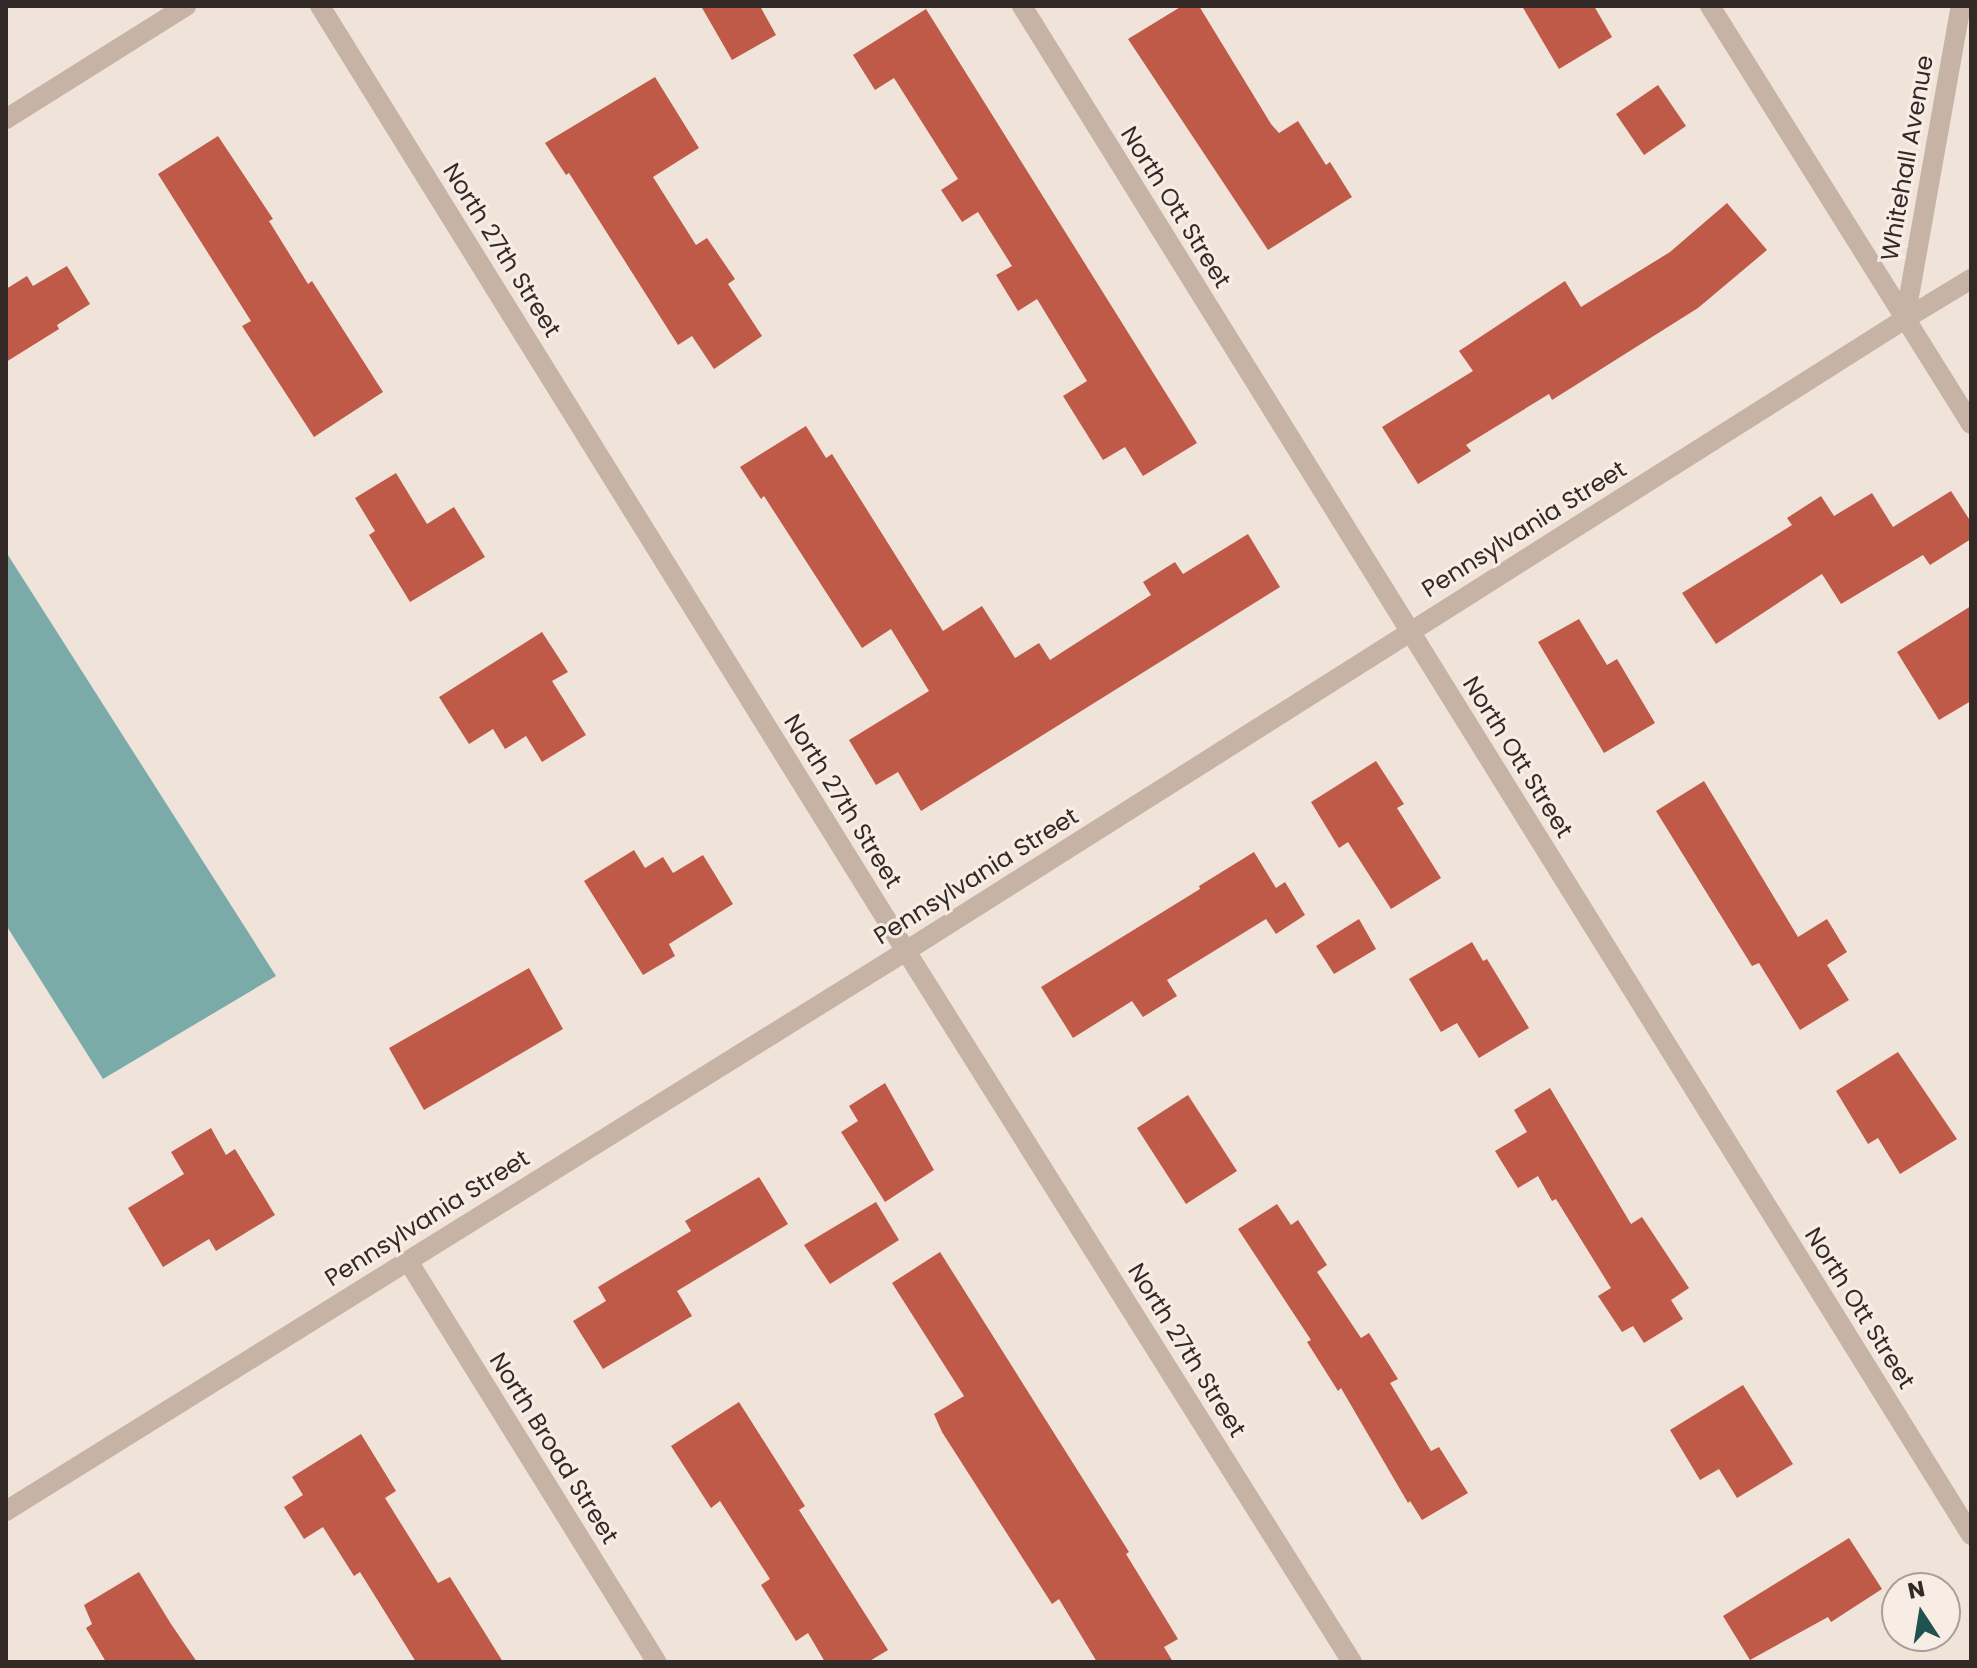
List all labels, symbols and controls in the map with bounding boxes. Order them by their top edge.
street label: Whitehall Avenue [1875,53,1939,263]
street label: North Ott Street [1115,121,1237,293]
street label: North 27th Street [437,158,567,342]
street label: Pennsylvania Street [1417,454,1631,604]
street label: North Ott Street [1457,671,1579,843]
street label: North 27th Street [778,709,908,893]
street label: Pennsylvania Street [869,801,1083,951]
street label: Pennsylvania Street [320,1143,534,1293]
street label: North Ott Street [1799,1222,1921,1394]
street label: North 27th Street [1122,1258,1252,1442]
street label: North Broad Street [484,1347,624,1549]
north arrow [1881,1572,1961,1652]
text: N [1905,1573,1928,1607]

